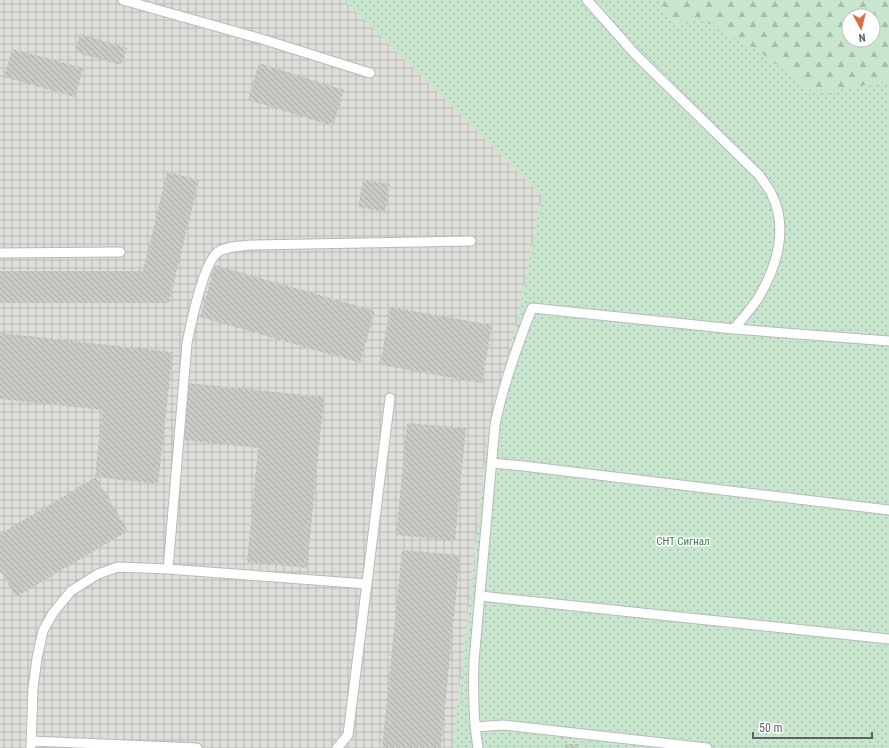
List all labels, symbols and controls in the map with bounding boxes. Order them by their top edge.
north arrow [841,8,881,48]
text: N [858,31,866,44]
park label: СНТ Сигнал [656,535,710,548]
scale bar [753,714,872,740]
text: 50 m [759,721,783,735]

